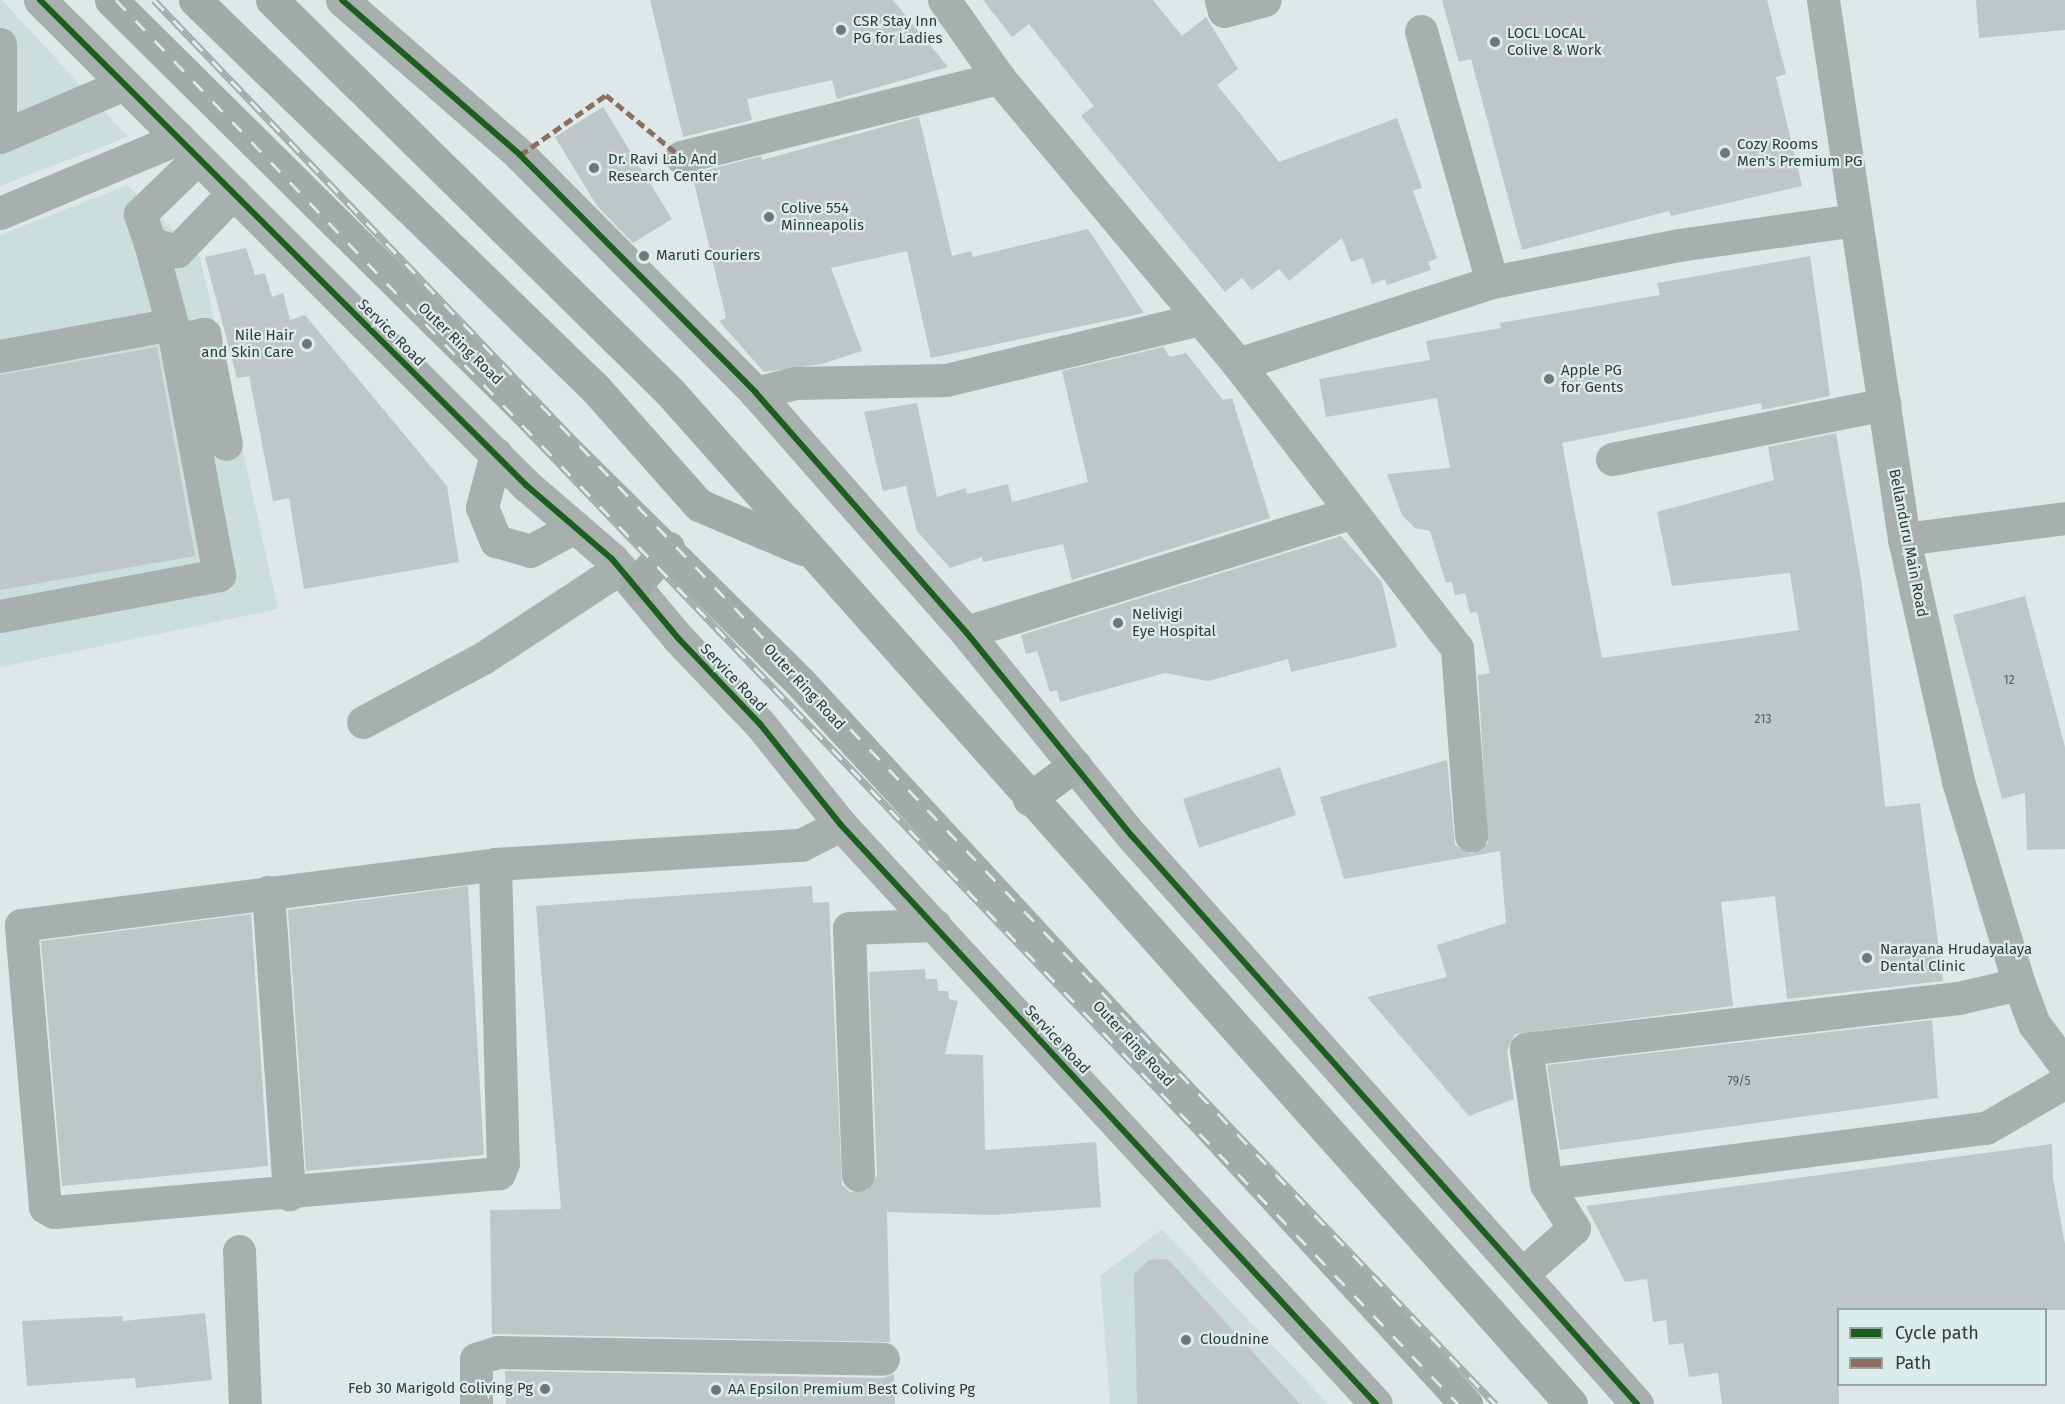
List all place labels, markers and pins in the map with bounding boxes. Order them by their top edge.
place label: CSR Stay Inn PG for Ladies [853,12,942,47]
marker: CSR Stay Inn PG for Ladies [834,23,848,37]
place label: LOCL LOCAL Colive & Work [1507,24,1601,59]
marker: LOCL LOCAL Colive & Work [1488,35,1502,49]
place label: Cozy Rooms Men's Premium PG [1737,135,1862,170]
marker: Cozy Rooms Men's Premium PG [1718,146,1732,160]
place label: Dr. Ravi Lab And Research Center [608,150,718,185]
marker: Dr. Ravi Lab And Research Center [585,159,603,177]
place label: Colive 554 Minneapolis [781,199,864,234]
marker: Colive 554 Minneapolis [762,210,776,224]
place label: Maruti Couriers [656,247,760,265]
marker: Maruti Couriers [637,249,651,263]
place label: Nile Hair and Skin Care [201,326,294,361]
marker: Nile Hair and Skin Care [298,335,316,353]
place label: Apple PG for Gents [1561,361,1623,396]
marker: Apple PG for Gents [1542,372,1556,386]
place label: Nelivigi Eye Hospital [1132,605,1216,640]
marker: Nelivigi Eye Hospital [1109,614,1127,632]
place label: Narayana Hrudayalaya Dental Clinic [1880,940,2032,975]
marker: Narayana Hrudayalaya Dental Clinic [1858,949,1876,967]
marker: Cloudnine [1177,1331,1195,1349]
place label: Cloudnine [1200,1331,1269,1349]
place label: Feb 30 Marigold Coliving Pg [348,1380,533,1398]
place label: AA Epsilon Premium Best Coliving Pg [728,1381,975,1399]
marker: Feb 30 Marigold Coliving Pg [538,1382,552,1396]
marker: AA Epsilon Premium Best Coliving Pg [709,1383,723,1397]

